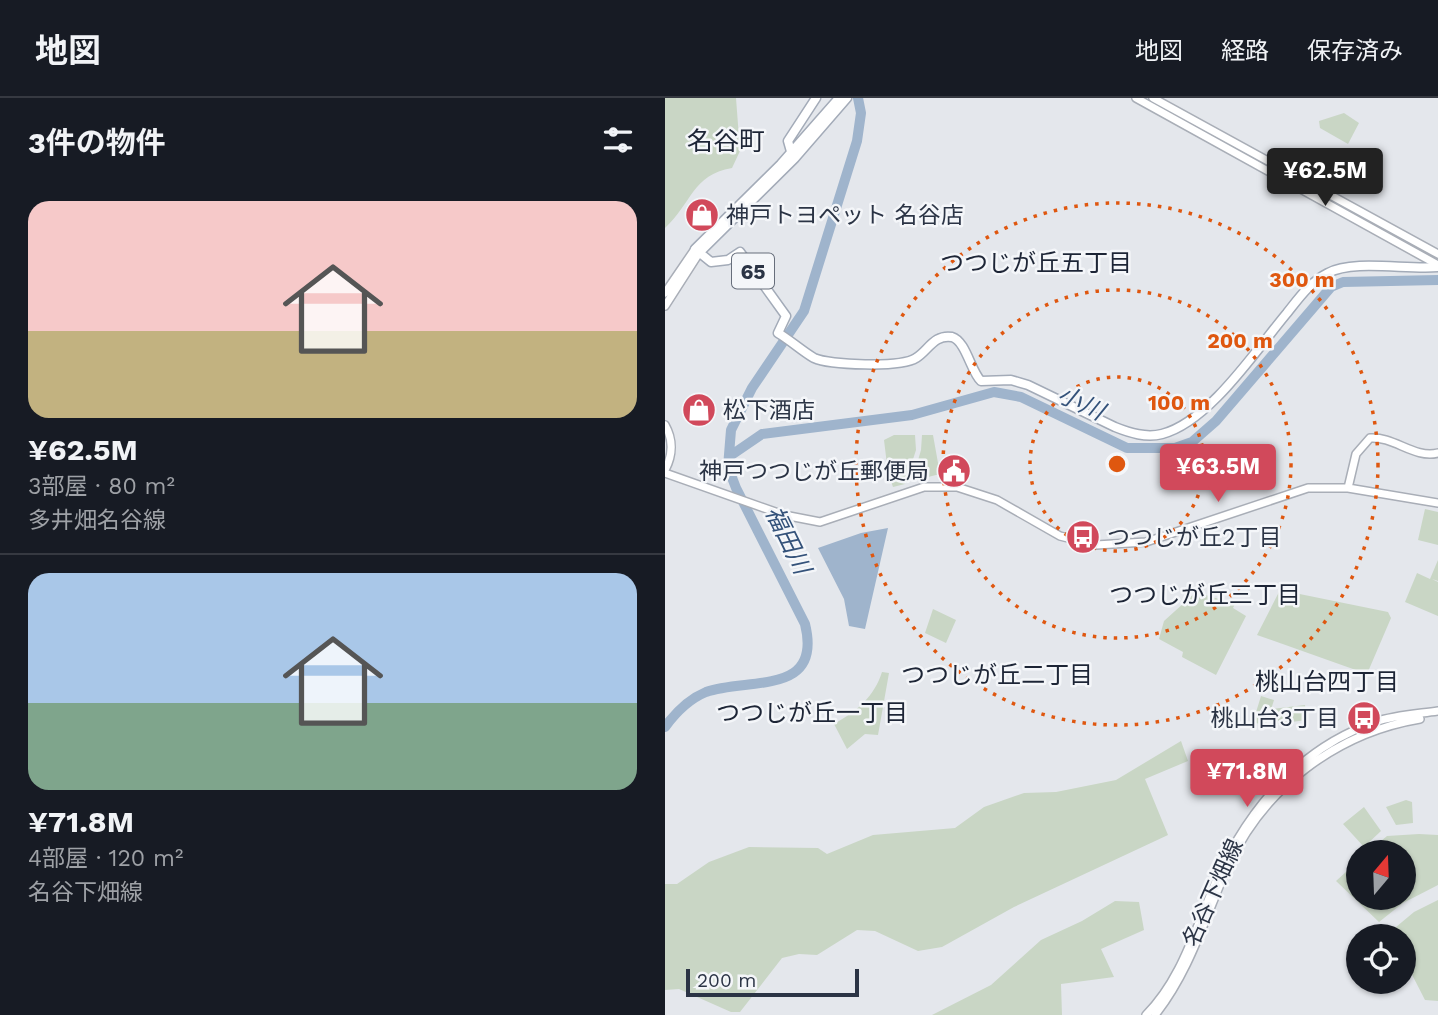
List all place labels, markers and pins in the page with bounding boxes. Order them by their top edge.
pin: ¥62.5M [1268,148,1382,208]
shop icon: 神戸トヨペット 名谷店 [683,196,721,234]
place label: 神戸トヨペット 名谷店 [726,202,964,229]
shop icon: 松下酒店 [680,391,718,429]
place label: 松下酒店 [723,397,815,424]
pin: ¥63.5M [1161,444,1275,504]
public building icon: 神戸つつじが丘郵便局 [935,452,973,490]
centre of rings [1105,452,1129,476]
place label: 神戸つつじが丘郵便局 [699,458,929,485]
bus stop icon: つつじが丘2丁目 [1064,518,1102,556]
place label: つつじが丘2丁目 [1107,524,1281,551]
bus stop icon: 桃山台3丁目 [1345,699,1383,737]
place label: 桃山台3丁目 [1211,705,1339,732]
pin: ¥71.8M [1190,750,1304,809]

